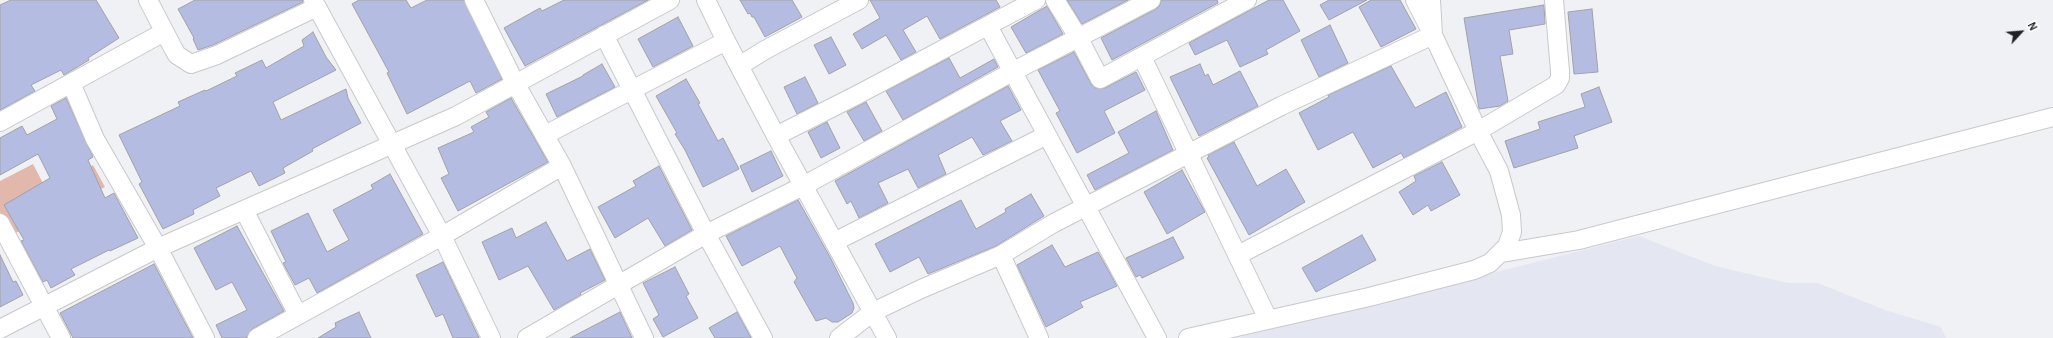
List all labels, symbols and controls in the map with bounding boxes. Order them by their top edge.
north arrow [2001,12,2041,52]
text: N [2025,20,2040,33]

